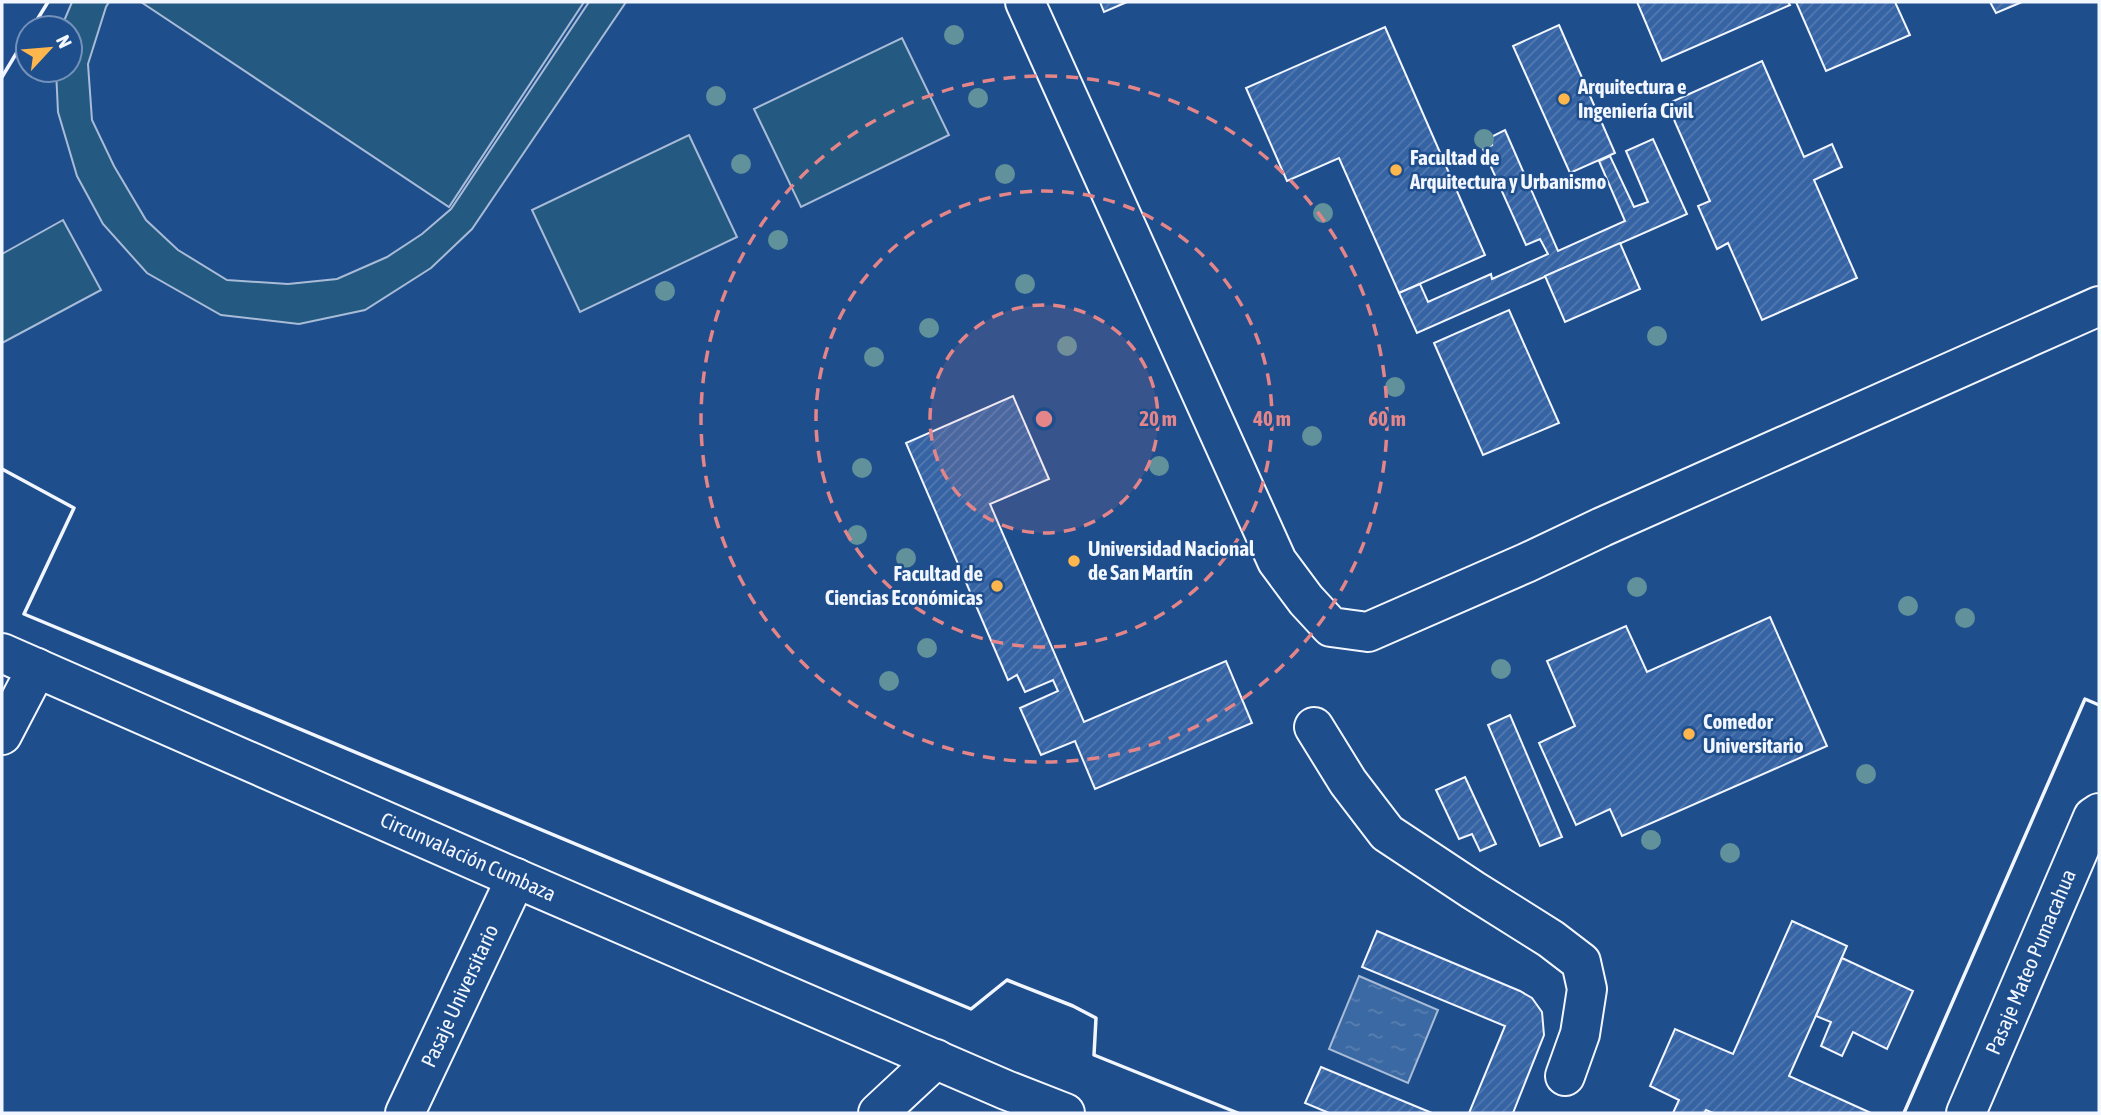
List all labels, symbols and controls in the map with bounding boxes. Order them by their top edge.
north arrow [14,14,84,84]
text: N [52,32,77,51]
place label: Arquitectura e Ingeniería Civil [1577,74,1694,122]
marker: Arquitectura e Ingeniería Civil [1556,91,1572,107]
place label: Facultad de Arquitectura y Urbanismo [1409,145,1606,193]
marker: Facultad de Arquitectura y Urbanismo [1388,162,1404,178]
text: 20 m [1139,406,1177,430]
text: 40 m [1252,406,1291,430]
text: 60 m [1368,406,1406,430]
centre of rings [1032,407,1056,431]
place label: Universidad Nacional de San Martín [1088,536,1255,584]
marker: Universidad Nacional de San Martín [1066,553,1082,569]
place label: Facultad de Ciencias Económicas [825,561,984,609]
marker: Facultad de Ciencias Económicas [989,578,1005,594]
place label: Comedor Universitario [1703,709,1804,757]
marker: Comedor Universitario [1681,726,1697,742]
street label: Circunvalación Cumbaza [377,807,560,906]
street label: Pasaje Mateo Pumacahua [1980,865,2080,1058]
street label: Pasaje Universitario [416,920,503,1071]

